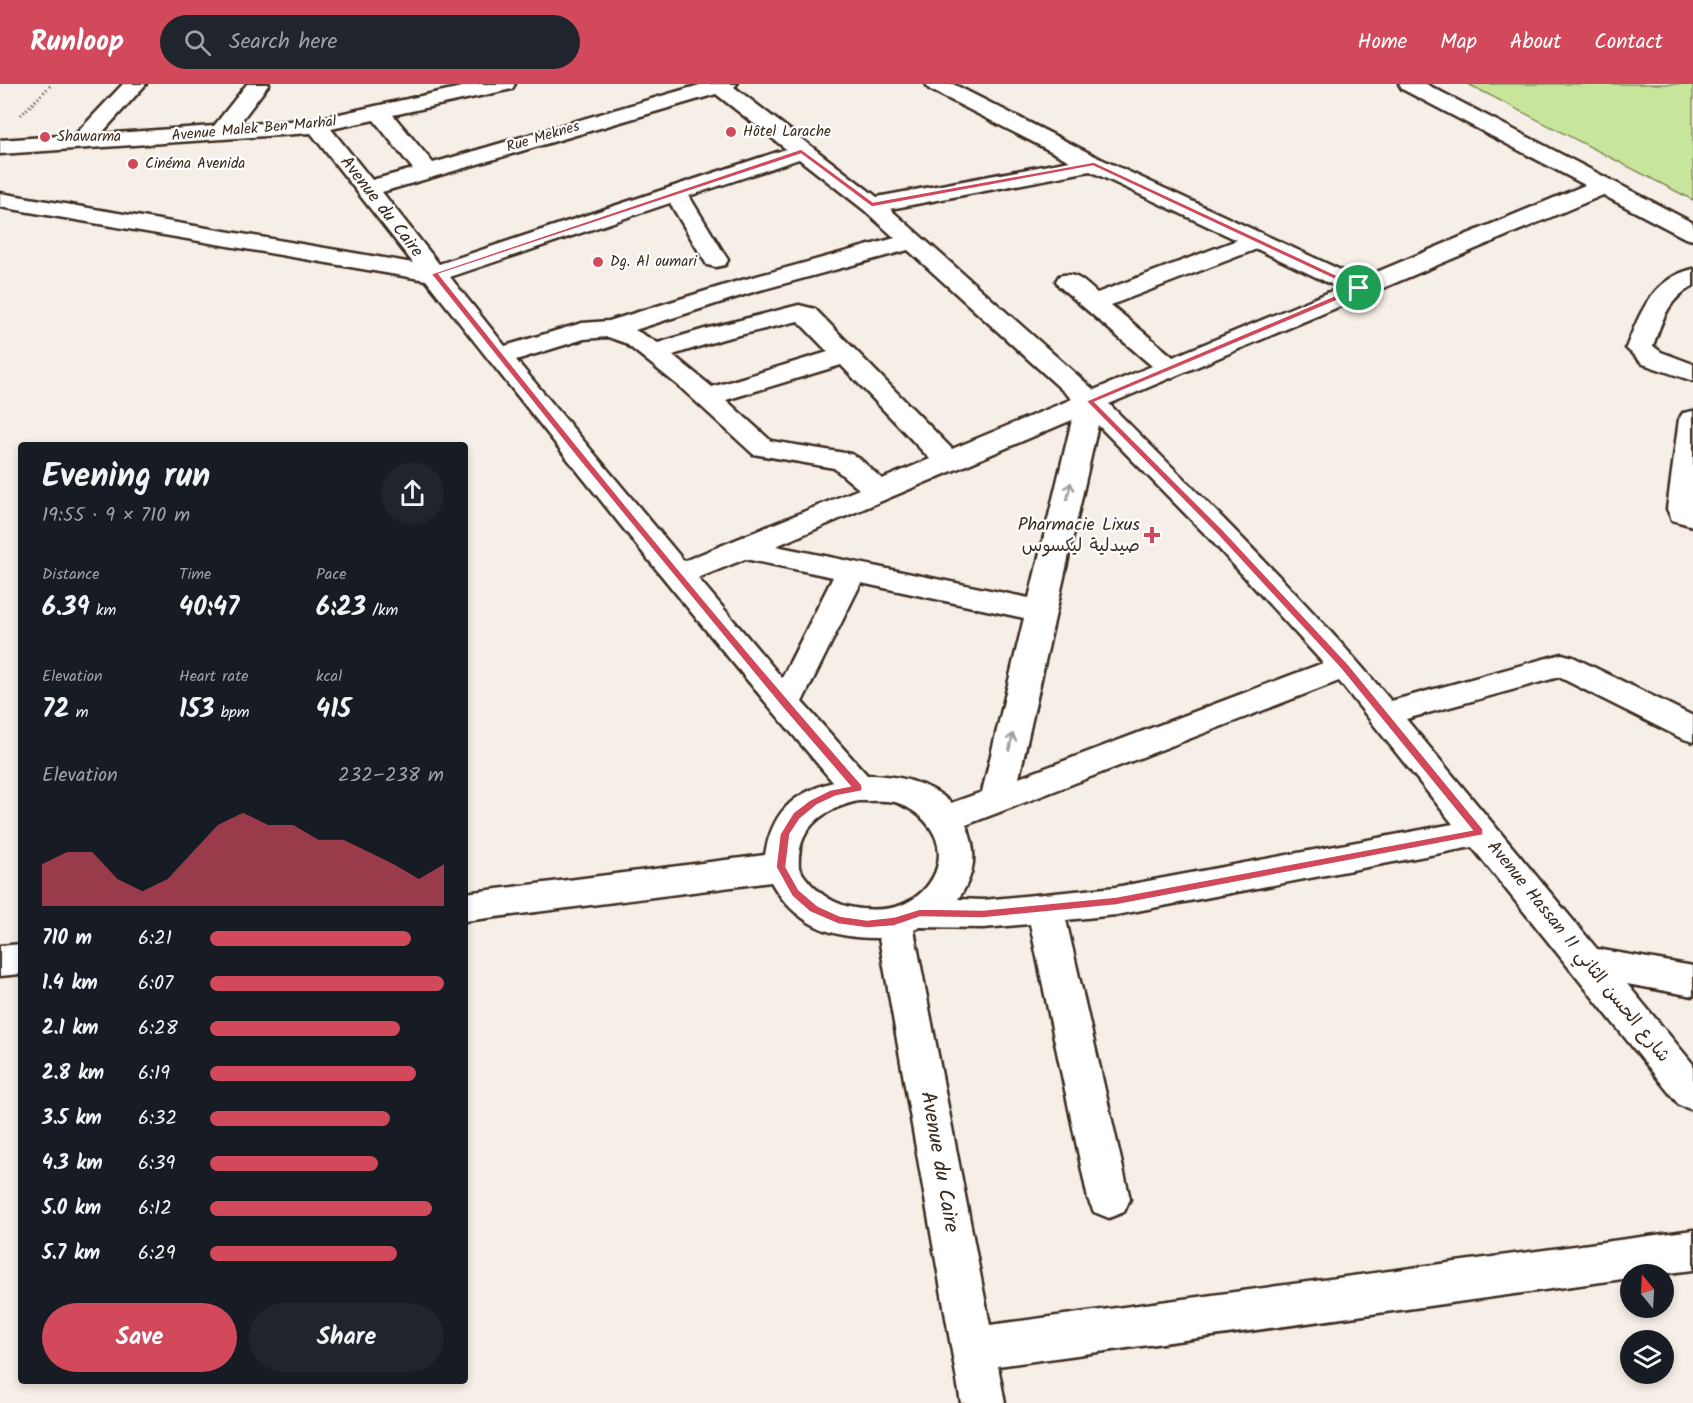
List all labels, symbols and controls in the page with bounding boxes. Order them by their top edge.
search box [160,15,580,69]
text: Runloop [30,20,124,65]
text: Search here [229,25,337,60]
icon: search [181,26,214,59]
text: Home [1358,26,1407,59]
text: Map [1440,26,1477,59]
text: About [1510,26,1561,59]
text: Contact [1594,26,1663,59]
street label: Avenue Malek Ben Marhal [171,110,338,148]
street label: Rue Meknes [503,114,583,160]
place label: Hôtel Larache [743,120,831,144]
place label: Shawarma [57,125,121,149]
marker: Hôtel Larache [724,125,738,139]
marker: Shawarma [38,130,52,144]
street label: Avenue du Caire [332,150,430,264]
place label: Cinéma Avenida [145,152,245,176]
marker: Cinéma Avenida [126,157,140,171]
place label: Dg. Al oumari [610,250,698,274]
marker: Dg. Al oumari [591,255,605,269]
pin [1333,262,1384,313]
icon: arrive [1342,271,1375,304]
text: Evening run [42,451,210,504]
button: share [381,462,444,525]
one-way arrow [1064,482,1076,501]
text: 19:55 · 9 × 710 m [42,500,190,532]
place label: Pharmacie Lixus صيدلية ليكسوس [1018,511,1140,561]
marker: Pharmacie Lixus صيدلية ليكسوس [1145,528,1159,542]
text: Distance [42,562,100,587]
text: Time [179,562,211,587]
text: Pace [316,562,347,587]
text: 6.39 [42,587,90,629]
text: 40:47 [179,587,239,629]
text: 6:23 [316,587,366,629]
text: km [90,598,116,623]
text: /km [366,598,398,623]
text: Elevation [42,664,103,689]
text: Heart rate [179,664,249,689]
text: kcal [316,664,342,689]
text: 72 [42,689,69,731]
text: 153 [179,689,214,731]
text: 415 [316,689,351,731]
text: m [69,700,89,725]
text: bpm [214,700,249,725]
one-way arrow [1005,733,1017,752]
text: Elevation [42,760,118,792]
text: 232–238 m [338,760,444,792]
street label: Avenue Hassan II شارع الحسن الثاني [1479,835,1677,1069]
text: 710 m [42,923,92,955]
text: 6:21 [138,923,172,955]
text: 1.4 km [42,968,98,1000]
text: 6:07 [138,968,173,1000]
text: 2.1 km [42,1013,98,1045]
text: 6:28 [138,1013,178,1045]
text: 2.8 km [42,1058,104,1090]
text: 6:19 [138,1058,170,1090]
street label: Avenue du Caire [910,1089,968,1236]
text: 3.5 km [42,1103,102,1135]
text: 6:32 [138,1103,177,1135]
text: 4.3 km [42,1148,103,1180]
text: 6:39 [138,1148,175,1180]
text: 5.0 km [42,1193,101,1225]
text: 6:12 [138,1193,172,1225]
text: 5.7 km [42,1238,100,1270]
text: 6:29 [138,1238,175,1270]
north arrow [1620,1264,1674,1318]
map controls [1620,1264,1674,1384]
button: Save [42,1303,237,1372]
button: Share [249,1303,444,1372]
button: layers [1620,1330,1674,1384]

